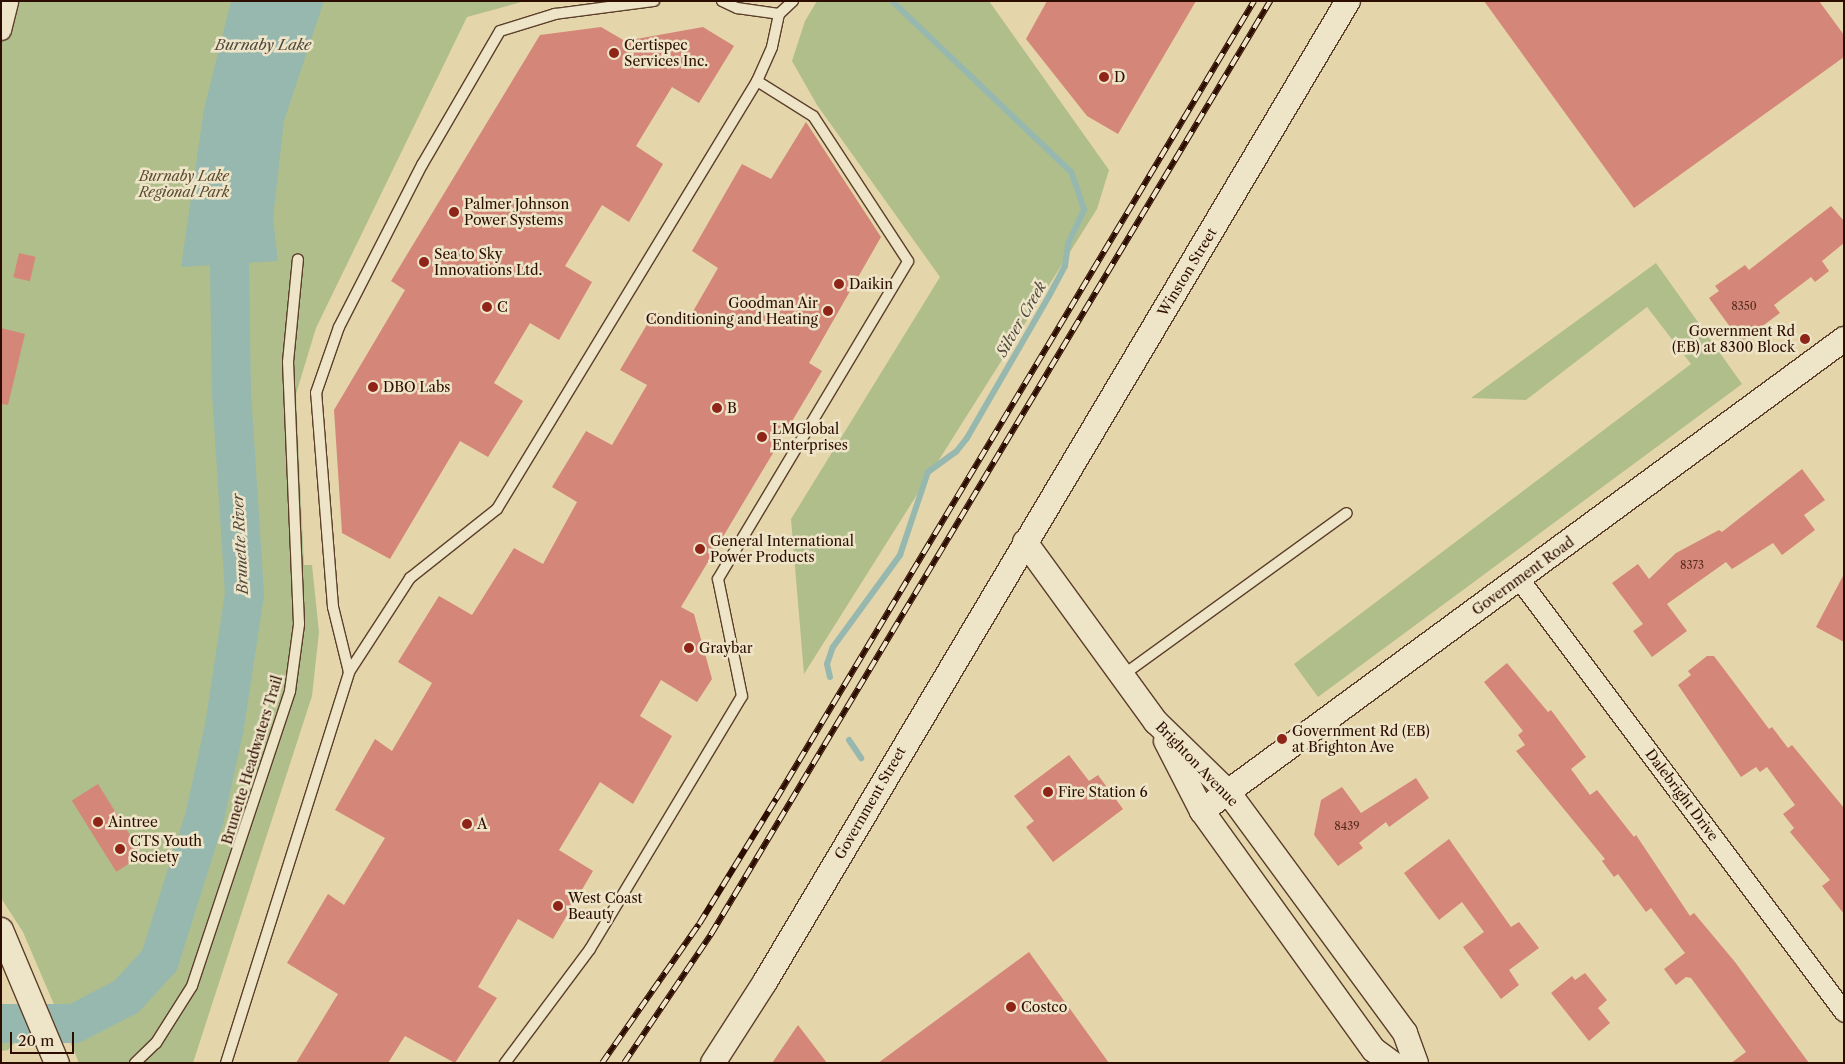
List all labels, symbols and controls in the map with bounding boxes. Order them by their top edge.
water label: Burnaby Lake [215,36,311,54]
place label: Certispec Services Inc. [624,37,708,70]
marker: Certispec Services Inc. [608,47,620,59]
place label: D [1114,69,1125,85]
marker: D [1098,71,1110,83]
park label: Burnaby Lake Regional Park [139,168,229,200]
place label: Palmer Johnson Power Systems [464,196,569,228]
marker: Palmer Johnson Power Systems [448,206,460,218]
street label: Winston Street [1154,225,1220,319]
place label: Sea to Sky Innovations Ltd. [434,246,542,278]
marker: Sea to Sky Innovations Ltd. [418,256,430,268]
place label: Daikin [849,276,893,292]
marker: Daikin [833,278,845,290]
water label: Silver Creek [992,278,1050,360]
place label: Goodman Air Conditioning and Heating [646,295,818,328]
place label: C [497,299,508,315]
house number: 8350 [1731,299,1757,313]
marker: C [481,301,493,313]
marker: Goodman Air Conditioning and Heating [822,305,834,317]
place label: Government Rd (EB) at 8300 Block [1672,323,1795,356]
marker: Government Rd (EB) at 8300 Block [1799,333,1811,345]
place label: DBO Labs [383,379,450,395]
marker: DBO Labs [367,381,379,393]
place label: B [727,400,737,416]
marker: B [711,402,723,414]
place label: LMGlobal Enterprises [772,421,848,454]
marker: LMGlobal Enterprises [756,431,768,443]
water label: Brunette River [228,493,252,595]
place label: General International Power Products [710,533,854,566]
street label: Government Road [1469,533,1577,619]
marker: General International Power Products [694,543,706,555]
house number: 8373 [1680,558,1704,572]
place label: Graybar [699,640,753,656]
marker: Graybar [683,642,695,654]
street label: Brunette Headwaters Trail [218,673,286,847]
street label: Brighton Avenue [1152,718,1242,810]
place label: Government Rd (EB) at Brighton Ave [1292,723,1430,756]
marker: Government Rd (EB) at Brighton Ave [1276,733,1288,745]
street label: Government Street [831,744,909,862]
street label: Dalebright Drive [1642,746,1722,844]
place label: Fire Station 6 [1058,784,1148,800]
marker: Fire Station 6 [1042,786,1054,798]
place label: Aintree [108,814,158,830]
marker: Aintree [92,816,104,828]
place label: A [477,816,487,832]
marker: A [461,818,473,830]
house number: 8439 [1334,819,1360,833]
place label: CTS Youth Society [130,833,203,866]
marker: CTS Youth Society [114,843,126,855]
place label: West Coast Beauty [568,890,642,922]
marker: West Coast Beauty [552,900,564,912]
place label: Costco [1021,999,1067,1015]
marker: Costco [1005,1001,1017,1013]
scale bar [12,1022,76,1054]
text: 20 m [18,1031,54,1050]

